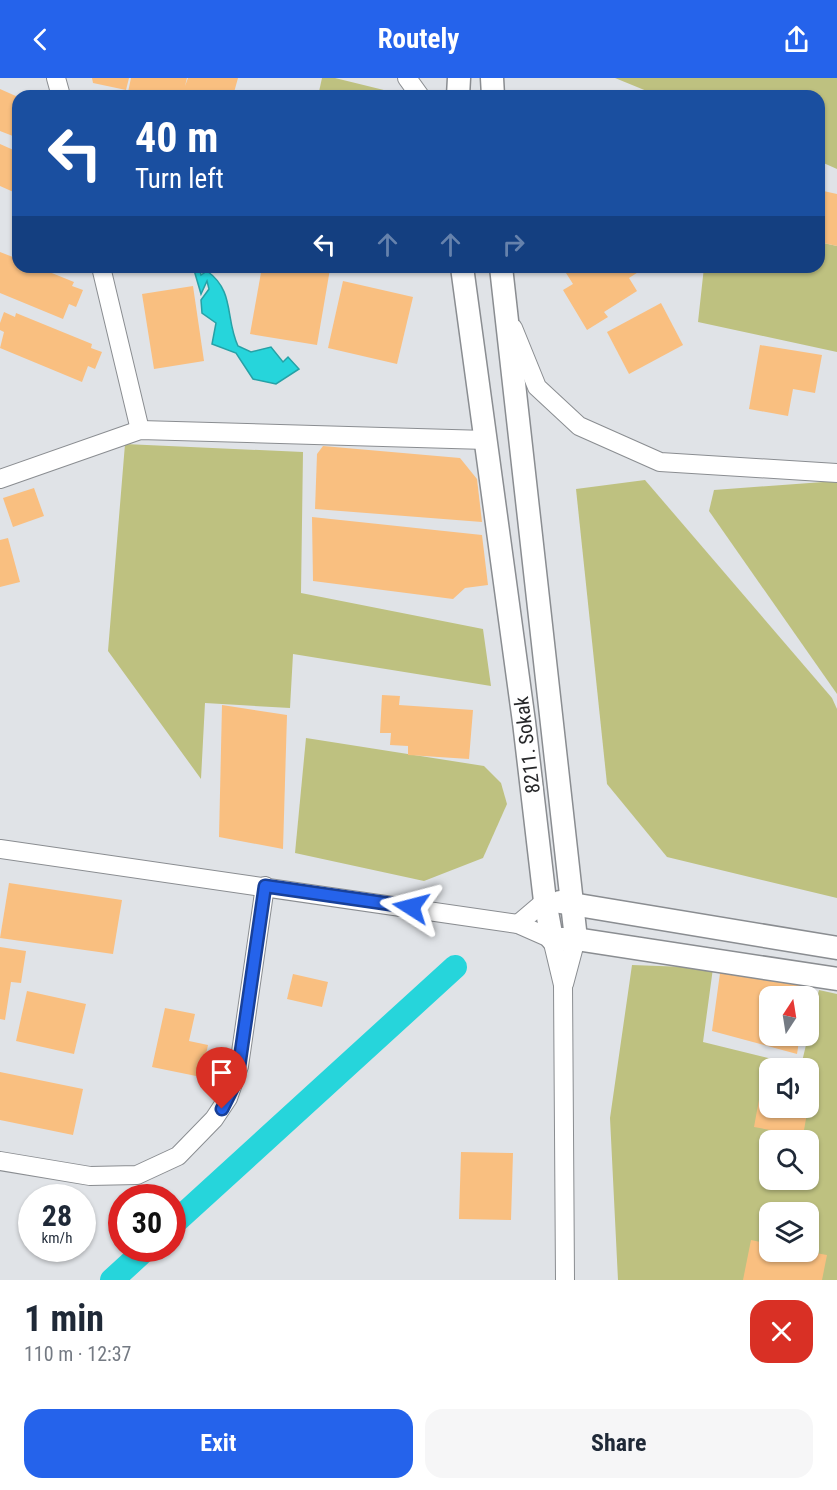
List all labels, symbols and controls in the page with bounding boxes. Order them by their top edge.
icon: back [24,23,57,56]
text: Routely [378,23,459,55]
icon: share [780,23,813,56]
text: 40 m [135,113,218,162]
icon: left [36,114,114,192]
text: Turn left [135,163,224,195]
icon: left [308,228,341,261]
icon: ahead [371,228,404,261]
icon: ahead [434,228,467,261]
icon: right [497,228,530,261]
street label: 8211. Sokak [509,695,545,795]
position arrow [379,875,443,939]
north arrow [759,986,819,1046]
map controls [759,986,819,1262]
pin [196,1047,247,1109]
icon: arrive [205,1056,238,1089]
button: sound [759,1058,819,1118]
button: search [759,1130,819,1190]
speed limit sign: 30 [108,1184,186,1262]
text: 28 [42,1198,72,1233]
button: layers [759,1202,819,1262]
text: km/h [42,1229,72,1247]
text: 1 min [24,1298,104,1340]
button: close [750,1300,813,1363]
text: 110 m · 12:37 [24,1342,131,1366]
button: Exit [24,1409,413,1478]
button: Share [425,1409,813,1478]

